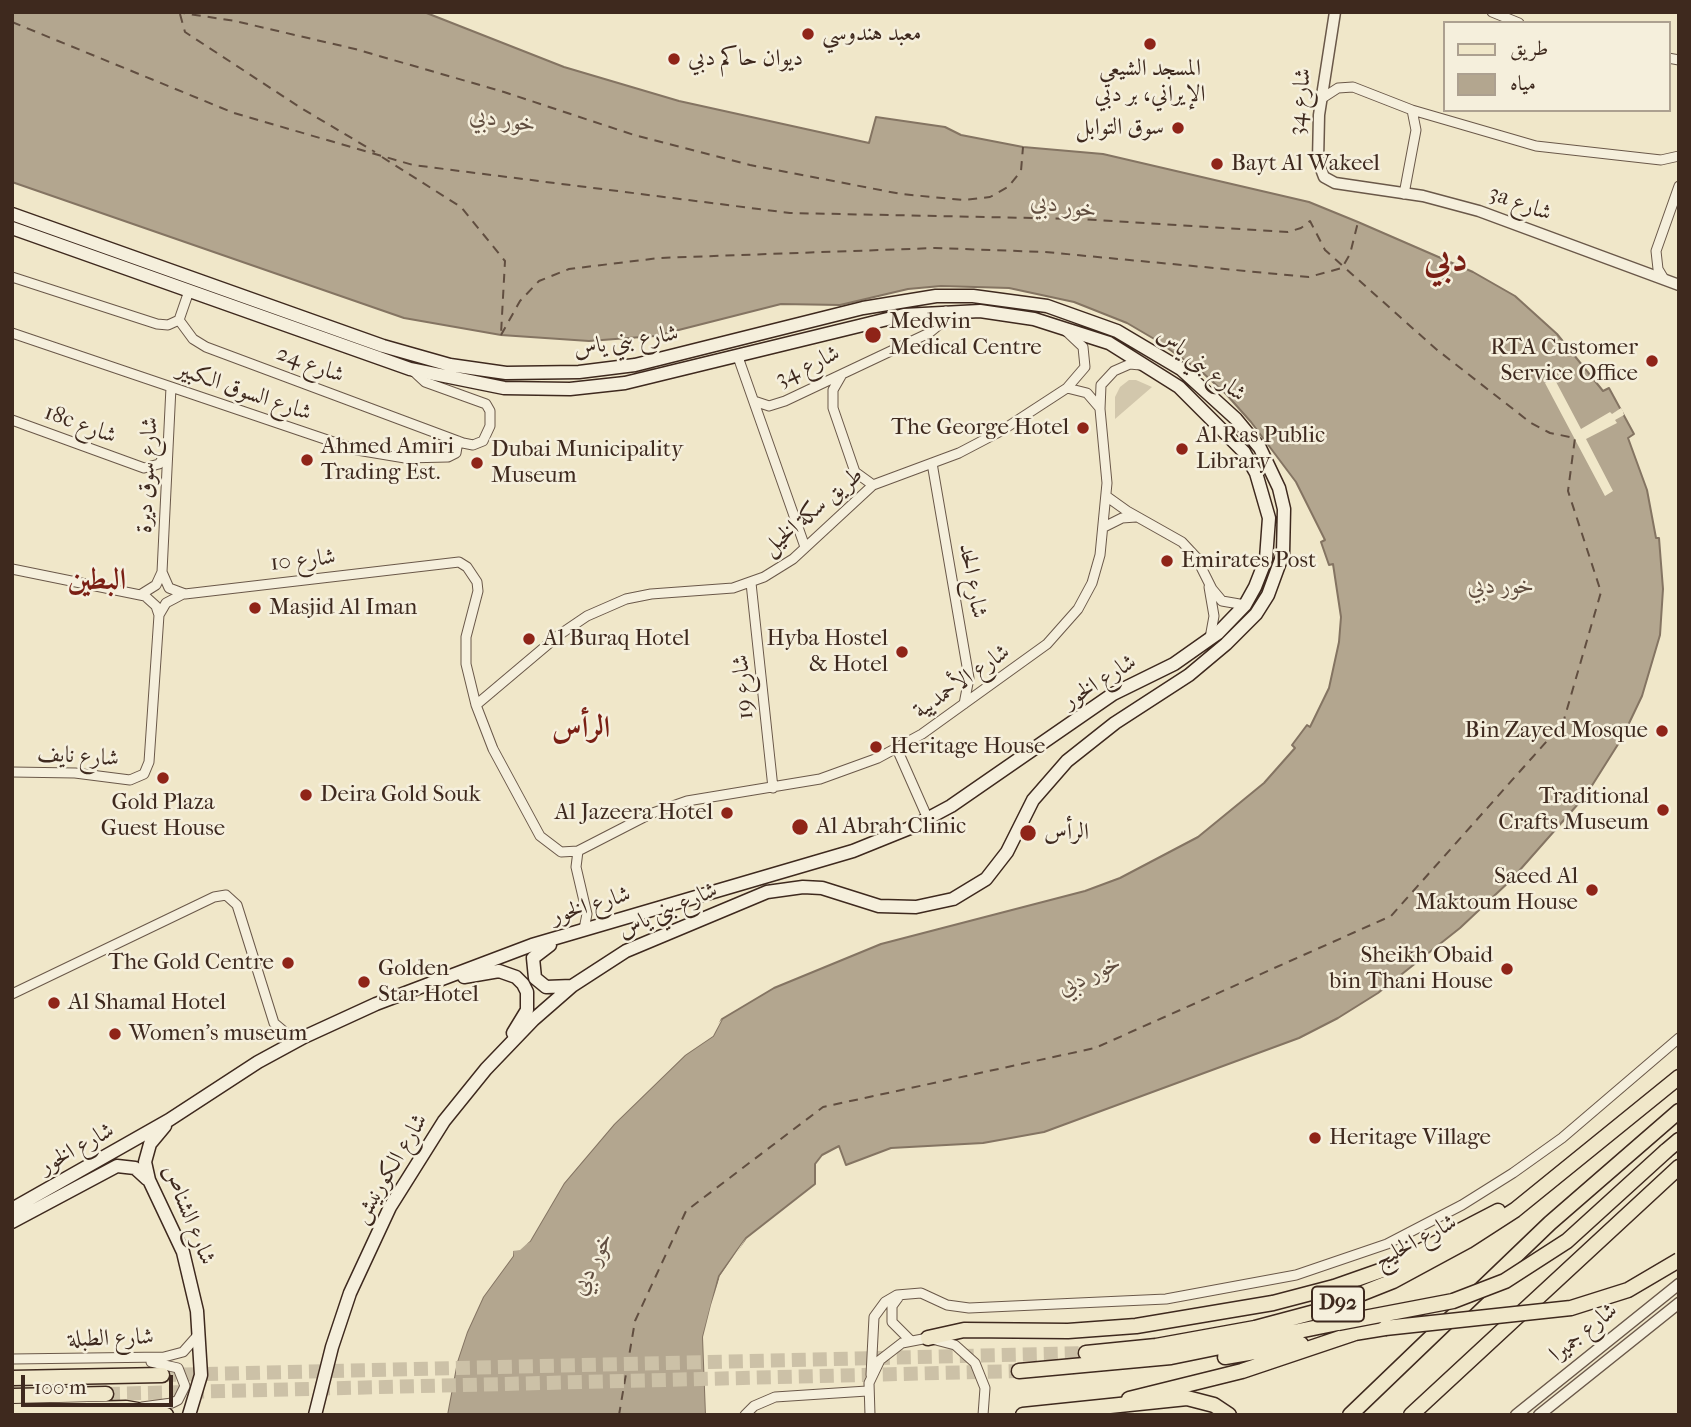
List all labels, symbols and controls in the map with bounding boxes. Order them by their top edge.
place label: معبد هندوسي [822,20,921,48]
legend [1442,21,1670,112]
marker: معبد هندوسي [800,26,816,42]
marker: المسجد الشيعي الإيراني، بر دبي [1142,36,1158,52]
text: طريق [1510,36,1548,60]
place label: ديوان حاكم دبي [688,45,803,73]
marker: ديوان حاكم دبي [666,51,682,67]
place label: المسجد الشيعي الإيراني، بر دبي [1095,55,1205,109]
street label: شارع 34 [1284,67,1318,137]
text: مياه [1510,71,1536,95]
water label: خور دبي [468,102,538,140]
place label: سوق التوابل [1076,114,1164,142]
marker: سوق التوابل [1170,120,1186,136]
place label: Bayt Al Wakeel [1231,150,1380,178]
marker: Bayt Al Wakeel [1209,156,1225,172]
street label: 3a شارع [1485,180,1555,228]
water label: خور دبي [1029,188,1099,226]
district label: دبي [1424,239,1468,283]
place label: Medwin Medical Centre [889,308,1042,362]
street label: شارع بني ياس [572,320,680,364]
street label: شارع بني ياس [1151,322,1251,408]
marker: Medwin Medical Centre [863,325,883,345]
place label: RTA Customer Service Office [1490,334,1638,388]
street label: شارع 24 [272,340,348,390]
street label: شارع 34 [771,340,845,394]
marker: RTA Customer Service Office [1644,353,1660,369]
street label: شارع السوق الكبير [173,356,315,428]
street label: 18c شارع [40,399,120,451]
place label: The George Hotel [891,414,1069,442]
street label: شارع سوق ديرة [131,416,165,534]
marker: The George Hotel [1075,420,1091,436]
place label: Al Ras Public Library [1196,422,1325,476]
place label: Ahmed Amiri Trading Est. [321,433,454,487]
place label: Dubai Municipality Museum [491,436,683,490]
marker: Al Ras Public Library [1174,441,1190,457]
marker: Ahmed Amiri Trading Est. [299,452,315,468]
marker: Dubai Municipality Museum [469,455,485,471]
street label: طريق سكة الخيل [757,462,869,562]
street label: شارع الحد [952,542,992,620]
street label: شارع 10 [269,544,337,578]
place label: Emirates Post [1181,547,1316,575]
marker: Emirates Post [1159,553,1175,569]
district label: البطين [68,564,126,600]
water label: خور دبي [1467,573,1535,601]
place label: Masjid Al Iman [269,594,417,622]
marker: Masjid Al Iman [247,600,263,616]
place label: Al Buraq Hotel [543,625,690,653]
place label: Hyba Hostel & Hotel [766,625,888,679]
marker: Al Buraq Hotel [521,631,537,647]
street label: شارع الأحمديية [908,639,1016,725]
marker: Hyba Hostel & Hotel [894,644,910,660]
street label: شارع الخور [1058,649,1142,715]
street label: شارع 19 [727,653,761,721]
district label: الرأس [552,712,610,748]
place label: Bin Zayed Mosque [1464,717,1648,745]
marker: Bin Zayed Mosque [1654,723,1670,739]
place label: Heritage House [890,733,1045,761]
marker: Heritage House [868,739,884,755]
street label: شارع نايف [36,740,120,774]
marker: Gold Plaza Guest House [155,770,171,786]
place label: Deira Gold Souk [320,781,481,809]
place label: Traditional Crafts Museum [1498,783,1649,837]
marker: Deira Gold Souk [298,787,314,803]
place label: Gold Plaza Guest House [101,789,225,843]
place label: Al Jazeera Hotel [554,799,713,827]
marker: Traditional Crafts Museum [1655,802,1671,818]
marker: Al Jazeera Hotel [719,805,735,821]
place label: Al Abrah Clinic [816,813,966,841]
marker: Al Abrah Clinic [790,817,810,837]
place label: الرأس [1044,819,1089,847]
marker: الرأس [1018,823,1038,843]
place label: Saeed Al Maktoum House [1415,863,1578,917]
street label: شارع بني ياس [614,877,722,945]
street label: شارع الخور [548,881,634,931]
marker: Saeed Al Maktoum House [1584,882,1600,898]
place label: Sheikh Obaid bin Thani House [1329,942,1493,996]
place label: The Gold Centre [108,949,274,977]
water label: خور دبي [1053,949,1127,1003]
marker: The Gold Centre [280,955,296,971]
place label: Golden Star Hotel [378,955,479,1009]
marker: Sheikh Obaid bin Thani House [1499,961,1515,977]
marker: Golden Star Hotel [356,974,372,990]
place label: Al Shamal Hotel [68,989,226,1017]
marker: Al Shamal Hotel [46,995,62,1011]
place label: Women's museum [129,1020,307,1048]
marker: Women's museum [107,1026,123,1042]
street label: شارع الكورنيش [347,1109,435,1229]
street label: شارع الخور [35,1117,119,1181]
place label: Heritage Village [1329,1124,1491,1152]
marker: Heritage Village [1307,1130,1323,1146]
street label: شارع الشناص [155,1161,221,1269]
street label: شارع الخليج [1370,1209,1462,1275]
water label: خور دبي [565,1227,621,1301]
road number: D92 [1312,1286,1364,1322]
street label: شارع جميرا [1545,1297,1623,1369]
street label: شارع الطبلة [68,1324,154,1354]
scale bar [24,1360,177,1404]
text: 100 m [34,1375,87,1399]

